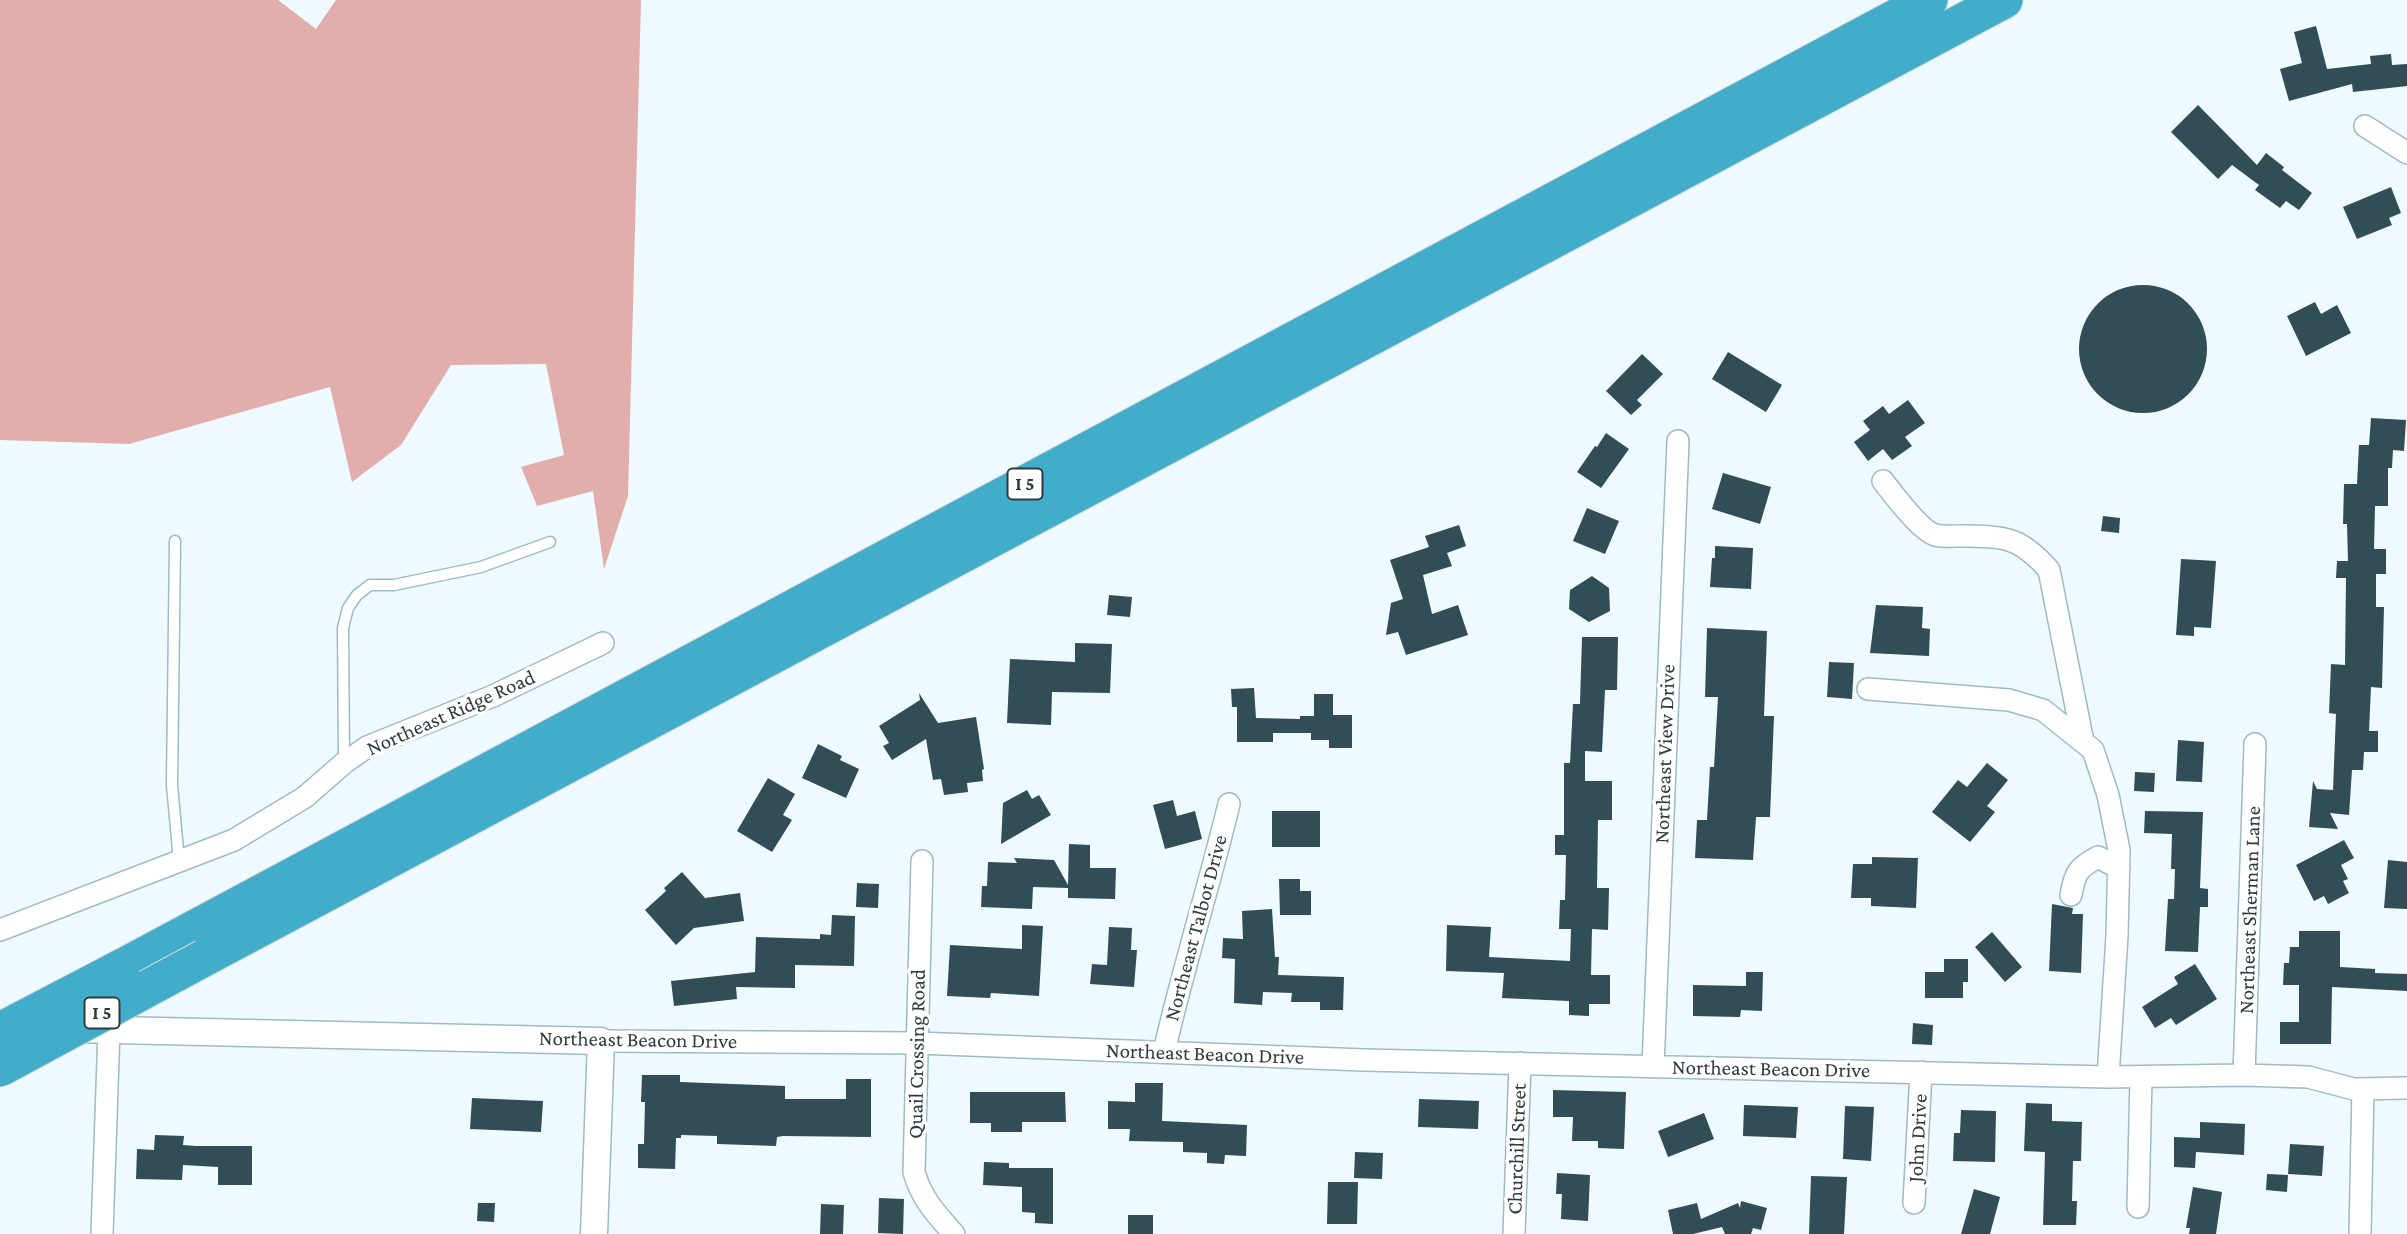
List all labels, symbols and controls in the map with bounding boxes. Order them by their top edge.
road number: I 5 [1007,468,1042,499]
street label: Northeast View Drive [1649,664,1681,844]
street label: Northeast Ridge Road [363,665,539,761]
street label: Northeast Sherman Lane [2234,806,2266,1014]
street label: Northeast Talbot Drive [1159,832,1233,1024]
street label: Quail Crossing Road [903,969,931,1139]
road number: I 5 [84,998,119,1028]
street label: Northeast Beacon Drive [539,1026,737,1054]
street label: Northeast Beacon Drive [1106,1038,1304,1070]
street label: Northeast Beacon Drive [1672,1055,1870,1083]
street label: Churchill Street [1502,1083,1532,1215]
street label: John Drive [1903,1093,1933,1183]

